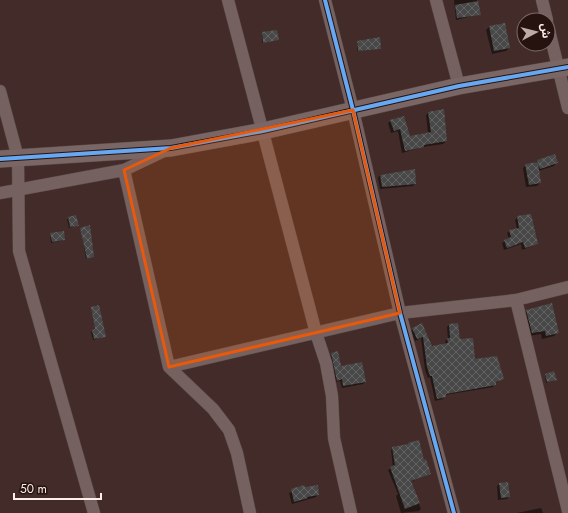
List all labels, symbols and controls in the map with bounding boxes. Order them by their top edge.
north arrow [516,12,556,52]
text: ش [537,22,555,39]
scale bar [14,475,101,501]
text: 50 m [20,480,47,498]

